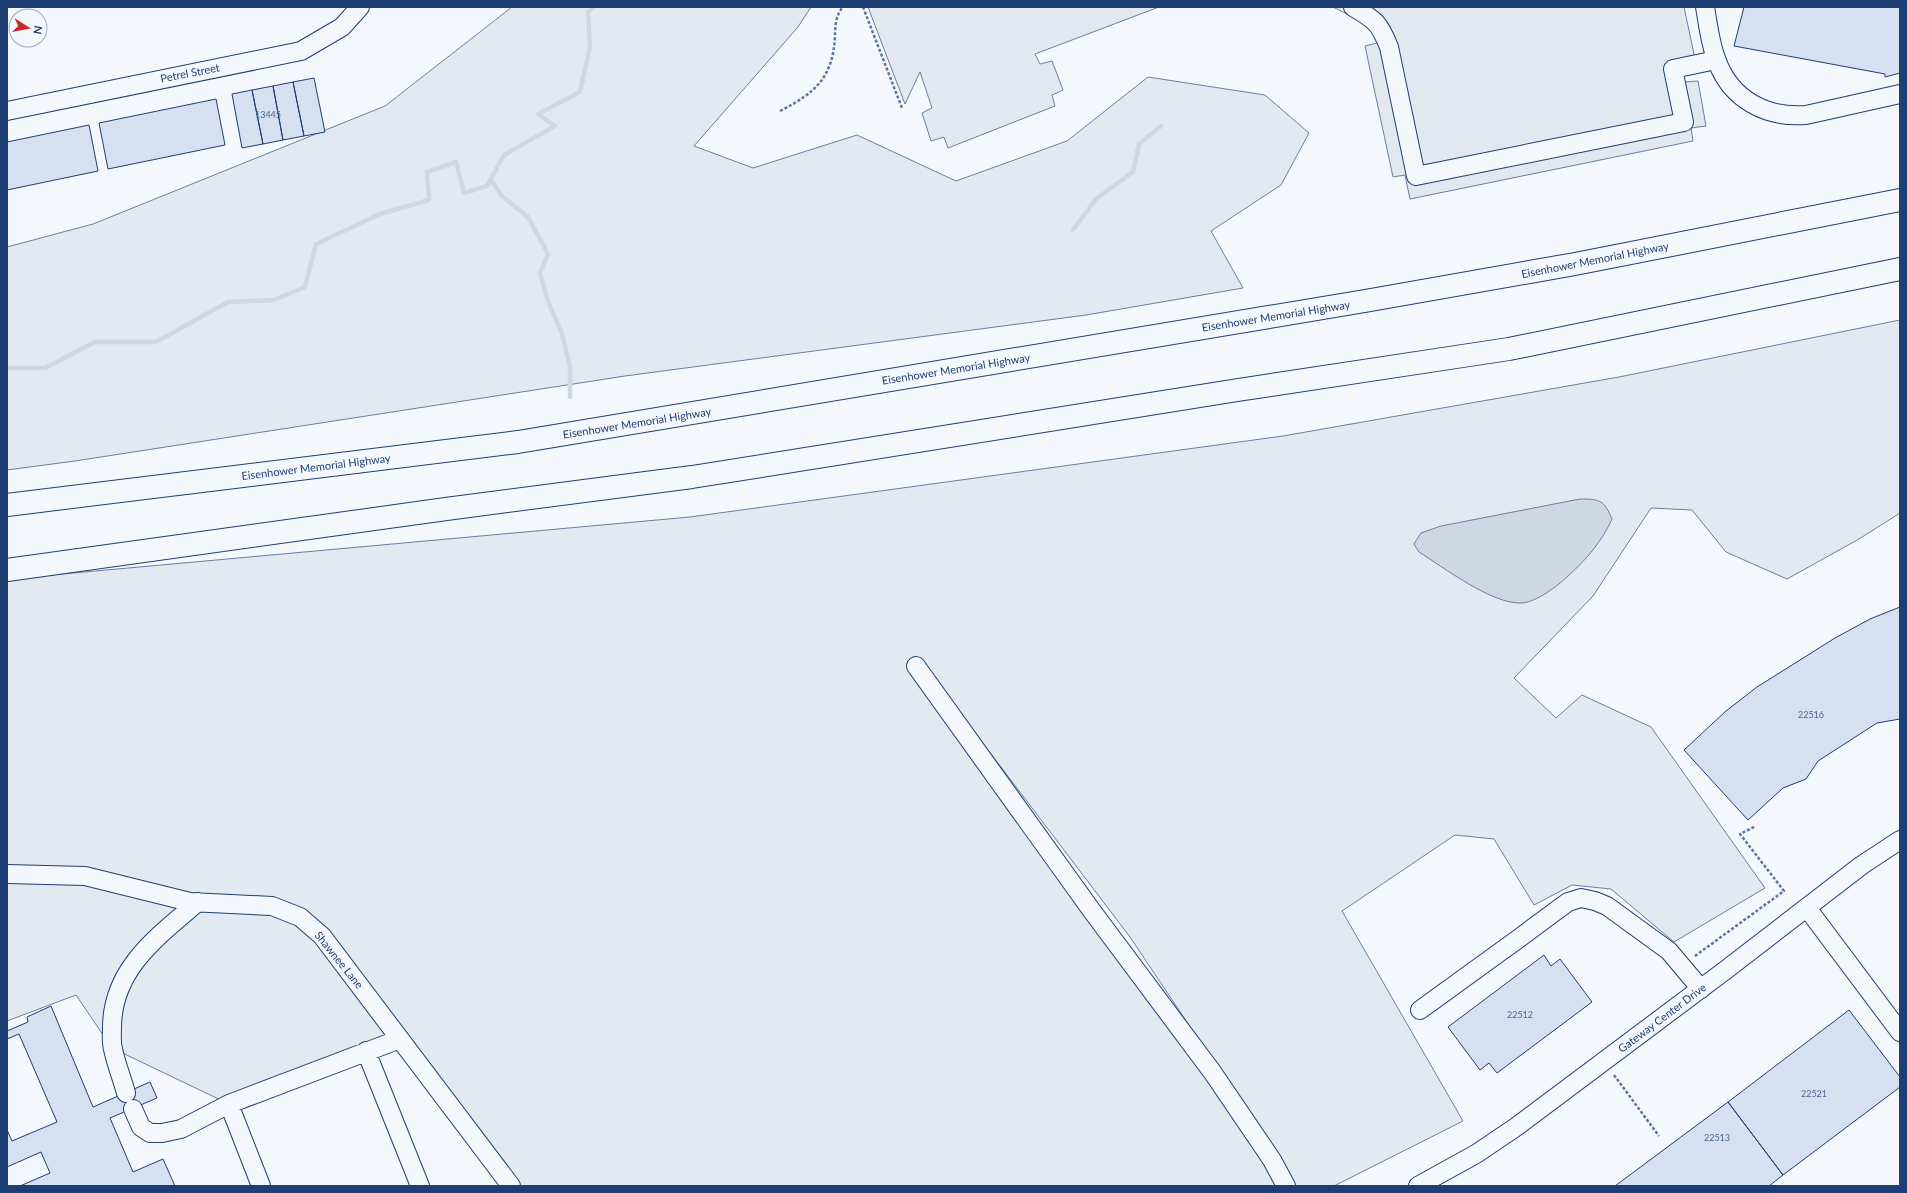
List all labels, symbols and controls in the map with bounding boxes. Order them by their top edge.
north arrow [8,8,48,48]
text: N [31,25,45,35]
street label: Petrel Street [159,60,221,85]
house number: 13445 [255,109,281,120]
street label: Eisenhower Memorial Highway [1520,239,1670,280]
street label: Eisenhower Memorial Highway [1201,297,1351,334]
street label: Eisenhower Memorial Highway [881,350,1031,387]
street label: Eisenhower Memorial Highway [562,404,712,441]
street label: Eisenhower Memorial Highway [241,451,391,482]
house number: 22516 [1798,709,1824,720]
street label: Shawnee Lane [312,928,366,991]
street label: Gateway Center Drive [1615,980,1708,1055]
house number: 22512 [1507,1009,1533,1020]
house number: 22521 [1801,1088,1827,1099]
house number: 22513 [1704,1132,1730,1143]

